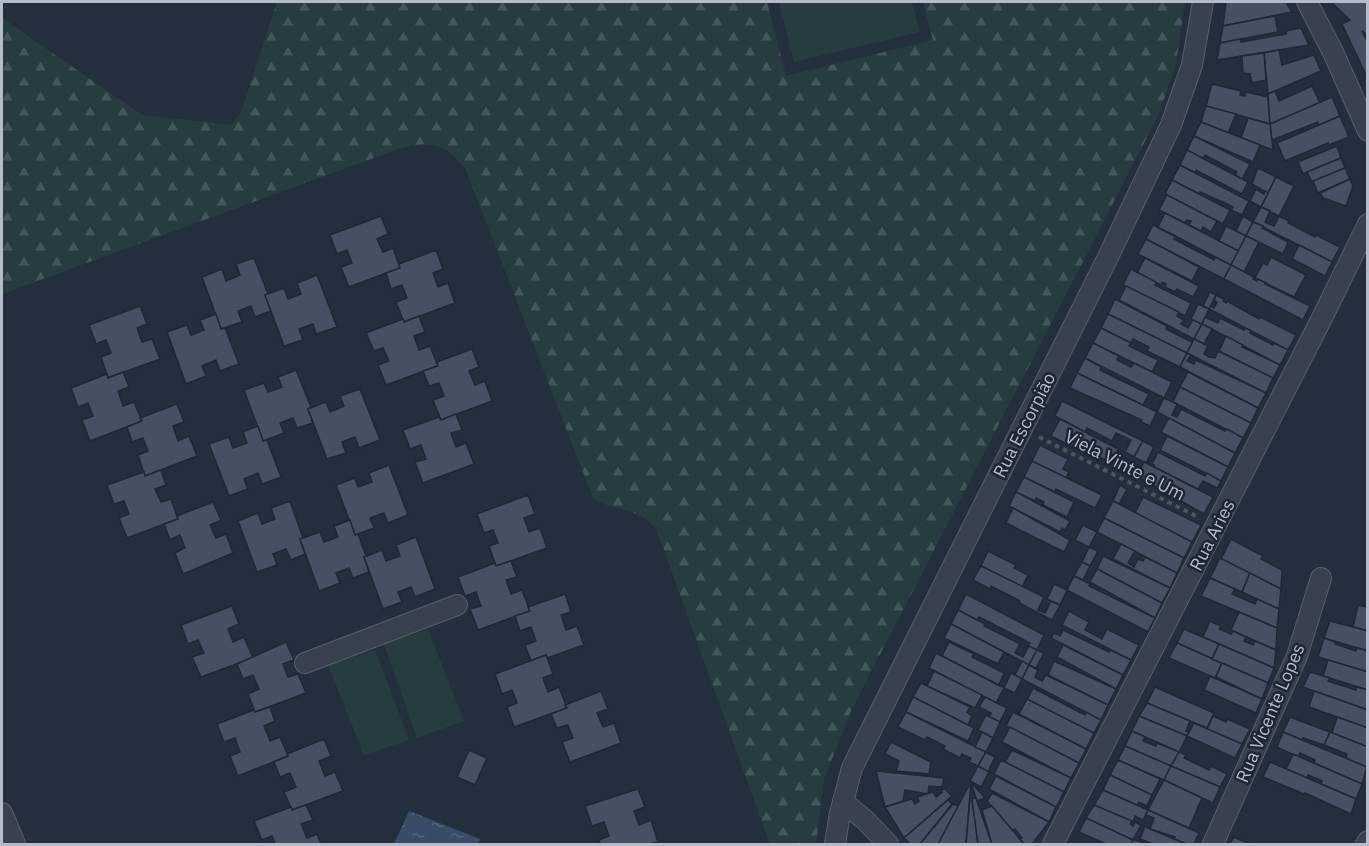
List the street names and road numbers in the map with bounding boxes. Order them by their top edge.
street label: Rua Escorpião [988,368,1060,482]
street label: Viela Vinte e Um [1061,425,1189,505]
street label: Rua Aries [1184,496,1240,574]
street label: Rua Vicente Lopes [1230,640,1310,786]

